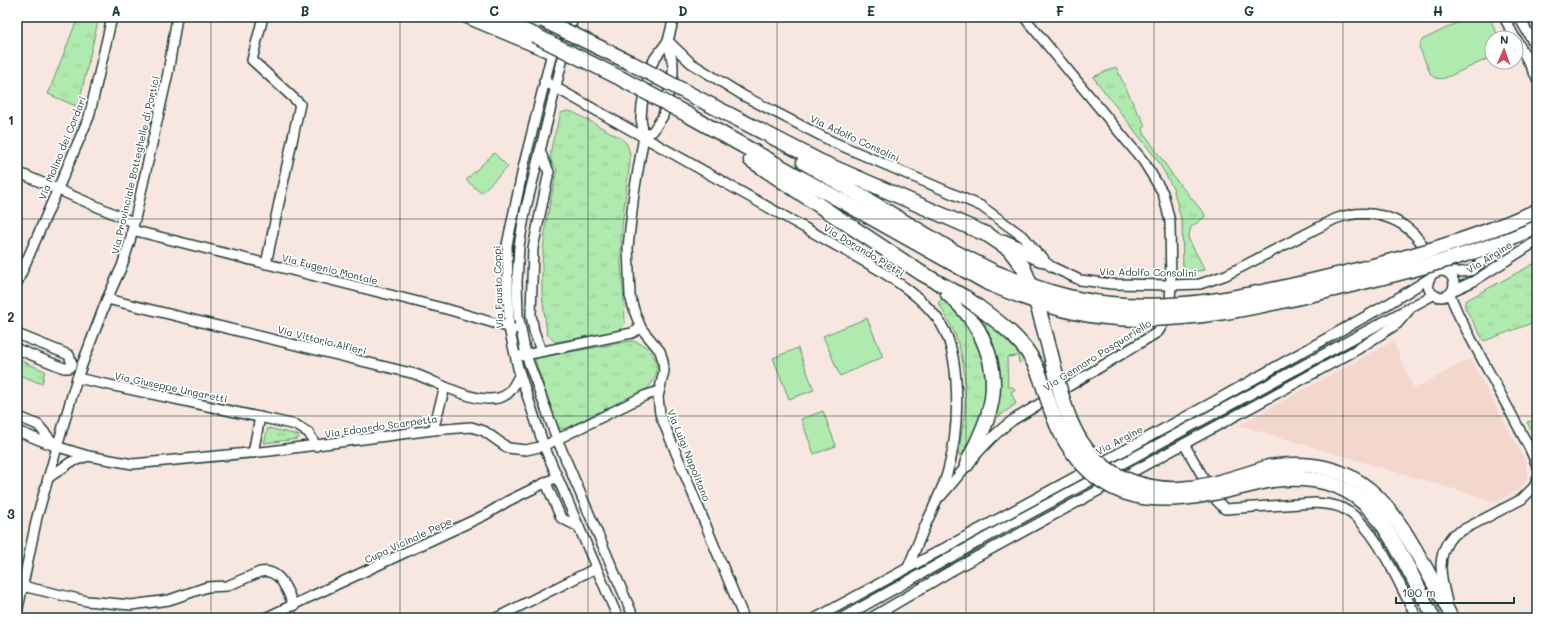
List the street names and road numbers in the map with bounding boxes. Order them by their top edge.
street label: Via Provinciale Botteghelle di Portici [108,75,162,255]
street label: Via Molino dei Cordari [35,94,89,202]
street label: Via Adolfo Consolini [808,111,902,165]
street label: Via Dorando Pietri [821,220,907,280]
street label: Via Argine [1463,237,1515,277]
street label: Via Fausto Coppi [490,245,506,329]
street label: Via Eugenio Montale [280,250,380,288]
street label: Via Adolfo Consolini [1099,264,1197,280]
street label: Via Gennaro Pasquariello [1040,316,1154,394]
street label: Via Vittorio Alfieri [276,322,368,358]
street label: Via Giuseppe Ungaretti [113,368,229,406]
street label: Via Luigi Napolitano [664,407,714,503]
street label: Via Edoardo Scarpetta [324,411,438,441]
street label: Via Argine [1093,422,1145,458]
street label: Cupa Vicinale Pepe [362,514,454,566]

